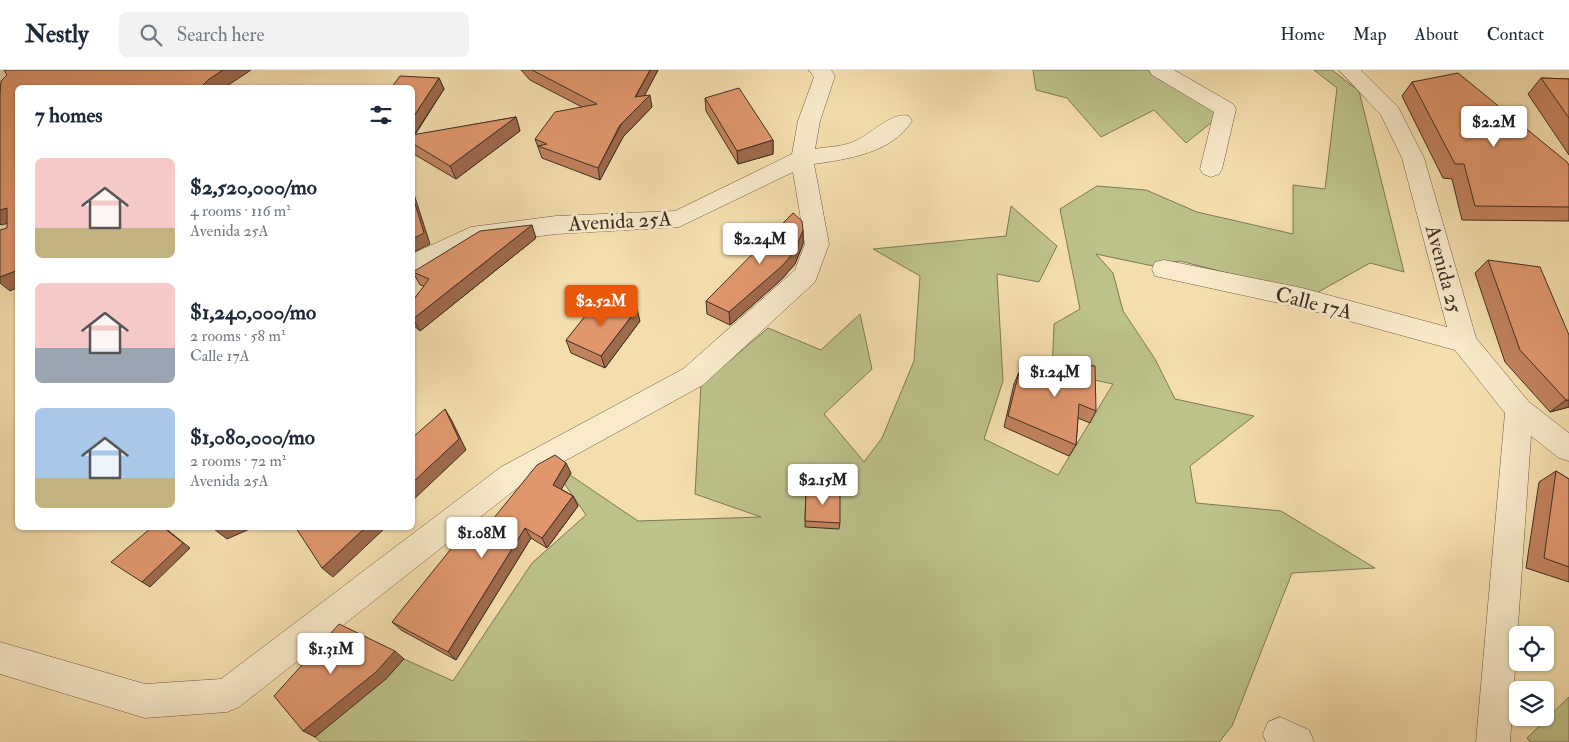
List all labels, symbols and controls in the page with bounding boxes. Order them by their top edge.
search box [119,12,469,57]
text: Nestly [25,19,89,50]
icon: search [137,21,165,49]
text: Search here [177,23,264,47]
text: Home [1280,23,1325,46]
text: Map [1353,23,1387,46]
text: About [1415,23,1459,46]
text: Contact [1487,23,1544,46]
icon: filters [367,101,395,129]
text: 7 homes [35,102,102,129]
pin: $2.2M [1459,106,1529,148]
text: $2.2M [1472,112,1516,132]
text: $2,520,000/mo [190,174,317,201]
icon: home [75,178,135,238]
text: 4 rooms · 116 m² [190,201,291,221]
street label: Avenida 25A [567,205,672,238]
text: Avenida 25A [190,221,269,241]
street label: Avenida 25 [1419,221,1468,317]
pin: $2.24M [719,222,801,265]
text: $2.24M [734,229,786,249]
street label: Calle 17A [1273,281,1355,326]
pin: $2.52M [560,284,642,327]
text: $2.52M [576,291,626,311]
text: $1,240,000/mo [190,299,316,326]
icon: home [75,303,135,363]
text: 2 rooms · 58 m² [190,326,285,346]
text: Calle 17A [190,346,250,366]
pin: $1.24M [1014,356,1096,398]
text: $1.24M [1030,362,1080,382]
text: $1,080,000/mo [190,424,315,451]
icon: home [75,428,135,488]
text: 2 rooms · 72 m² [190,451,286,471]
pin: $2.15M [782,464,864,506]
text: $2.15M [799,470,847,490]
text: Avenida 25A [190,471,269,491]
pin: $1.08M [441,516,523,559]
text: $1.08M [457,523,507,543]
map controls [1509,626,1554,726]
button: locate [1509,626,1554,671]
pin: $1.31M [290,632,372,675]
text: $1.31M [308,639,354,659]
button: layers [1509,681,1554,726]

